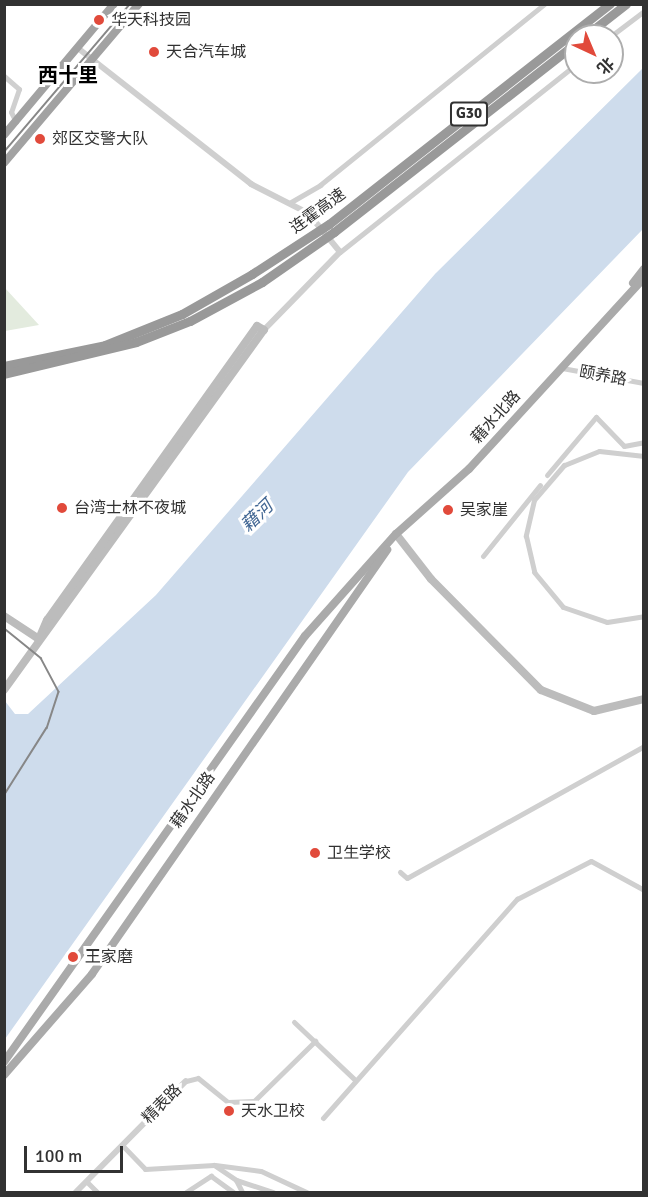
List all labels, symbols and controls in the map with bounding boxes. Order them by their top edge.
place label: 华天科技园 [111,10,191,30]
marker: 华天科技园 [92,13,106,27]
north arrow [564,24,624,84]
place label: 天合汽车城 [166,42,246,62]
marker: 天合汽车城 [147,45,161,59]
text: 北 [592,53,618,78]
district label: 西十里 [38,63,98,87]
road number: G30 [450,102,488,126]
place label: 郊区交警大队 [52,129,148,149]
marker: 郊区交警大队 [33,132,47,146]
street label: 连霍高速 [286,184,350,238]
street label: 颐养路 [578,362,628,390]
street label: 藉水北路 [467,387,525,447]
water label: 藉河 [237,496,277,536]
place label: 台湾士林不夜城 [74,498,186,518]
place label: 吴家崖 [460,500,508,520]
marker: 台湾士林不夜城 [55,501,69,515]
marker: 吴家崖 [441,503,455,517]
street label: 藉水北路 [167,768,219,832]
place label: 卫生学校 [327,843,391,863]
marker: 卫生学校 [308,846,322,860]
place label: 王家磨 [85,947,133,967]
marker: 王家磨 [66,950,80,964]
street label: 精表路 [138,1080,186,1128]
place label: 天水卫校 [241,1101,305,1121]
marker: 天水卫校 [222,1104,236,1118]
scale bar [27,1134,126,1172]
text: 100 m [35,1145,82,1167]

